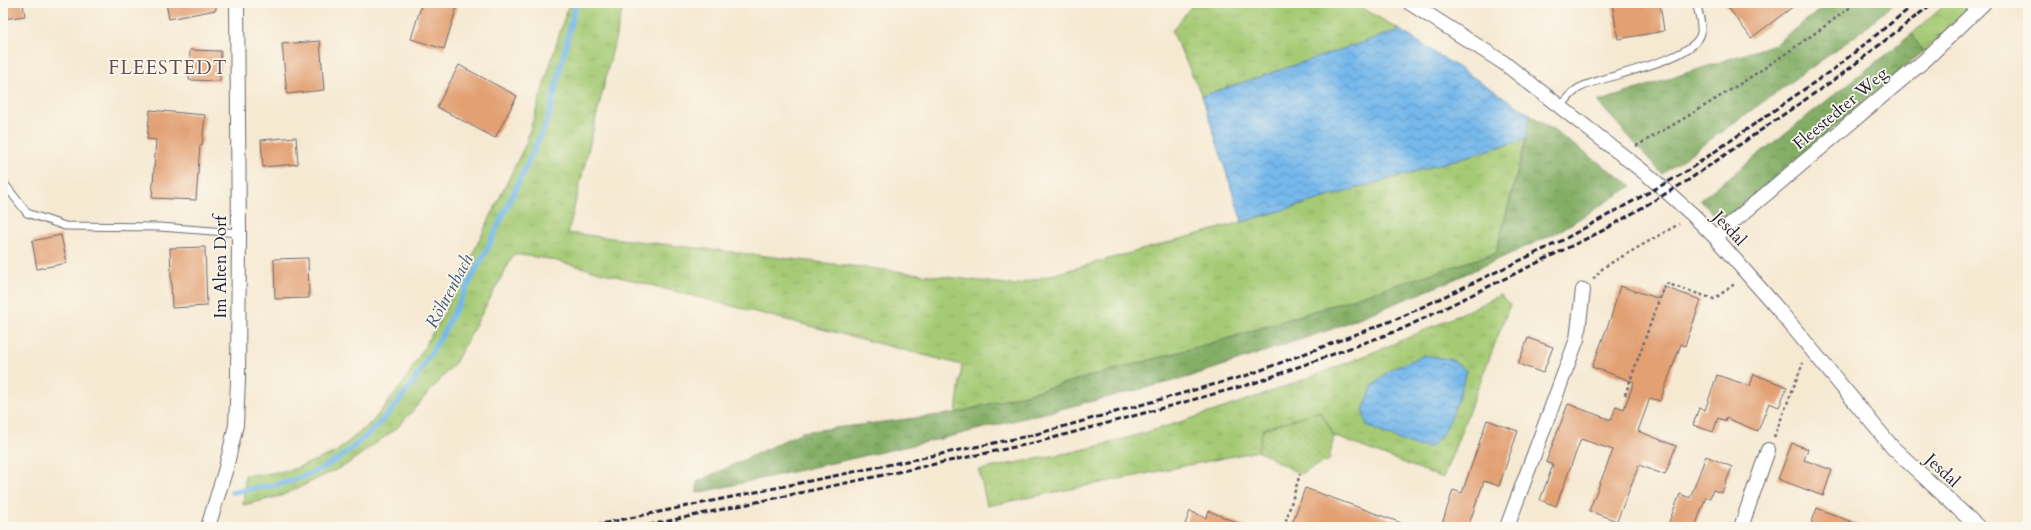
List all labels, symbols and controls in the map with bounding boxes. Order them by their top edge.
district label: FLEESTEDT [108,55,228,81]
street label: Fleestedter Weg [1788,62,1893,155]
street label: Jesdal [1706,204,1752,251]
street label: Im Alten Dorf [209,213,232,318]
water label: Röhrenbach [419,249,480,333]
street label: Jesdal [1918,446,1966,493]

